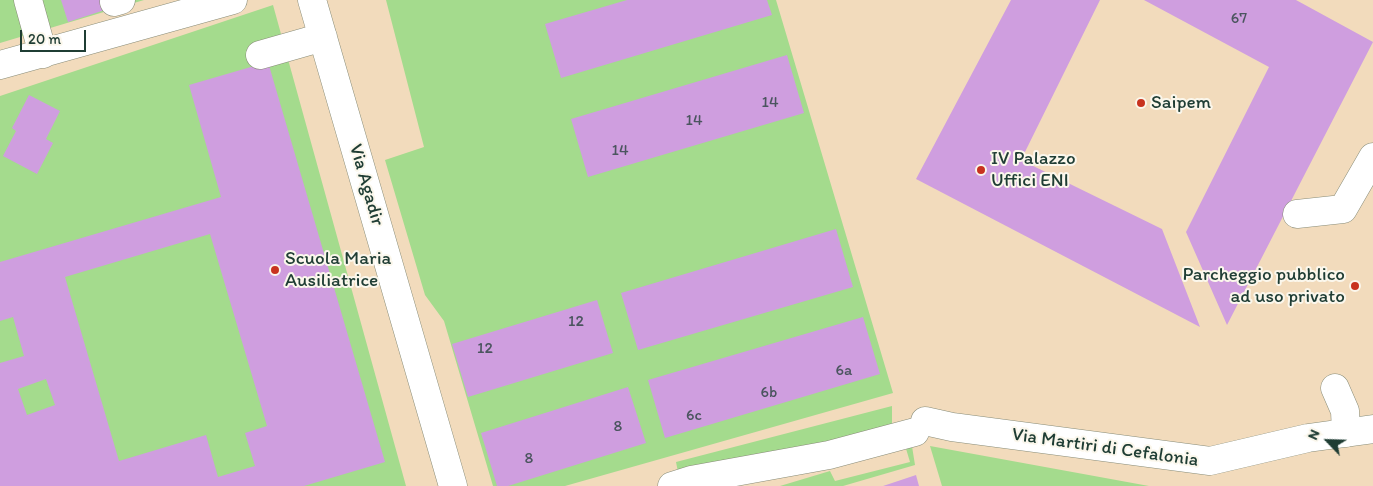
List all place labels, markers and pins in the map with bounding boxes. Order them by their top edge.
place label: Saipem [1151,92,1211,114]
marker: Saipem [1135,97,1147,109]
place label: IV Palazzo Uffici ENI [991,148,1076,192]
marker: IV Palazzo Uffici ENI [975,164,987,176]
place label: Scuola Maria Ausiliatrice [285,248,391,292]
marker: Scuola Maria Ausiliatrice [269,264,281,276]
place label: Parcheggio pubblico ad uso privato [1182,264,1345,308]
marker: Parcheggio pubblico ad uso privato [1349,280,1361,292]

